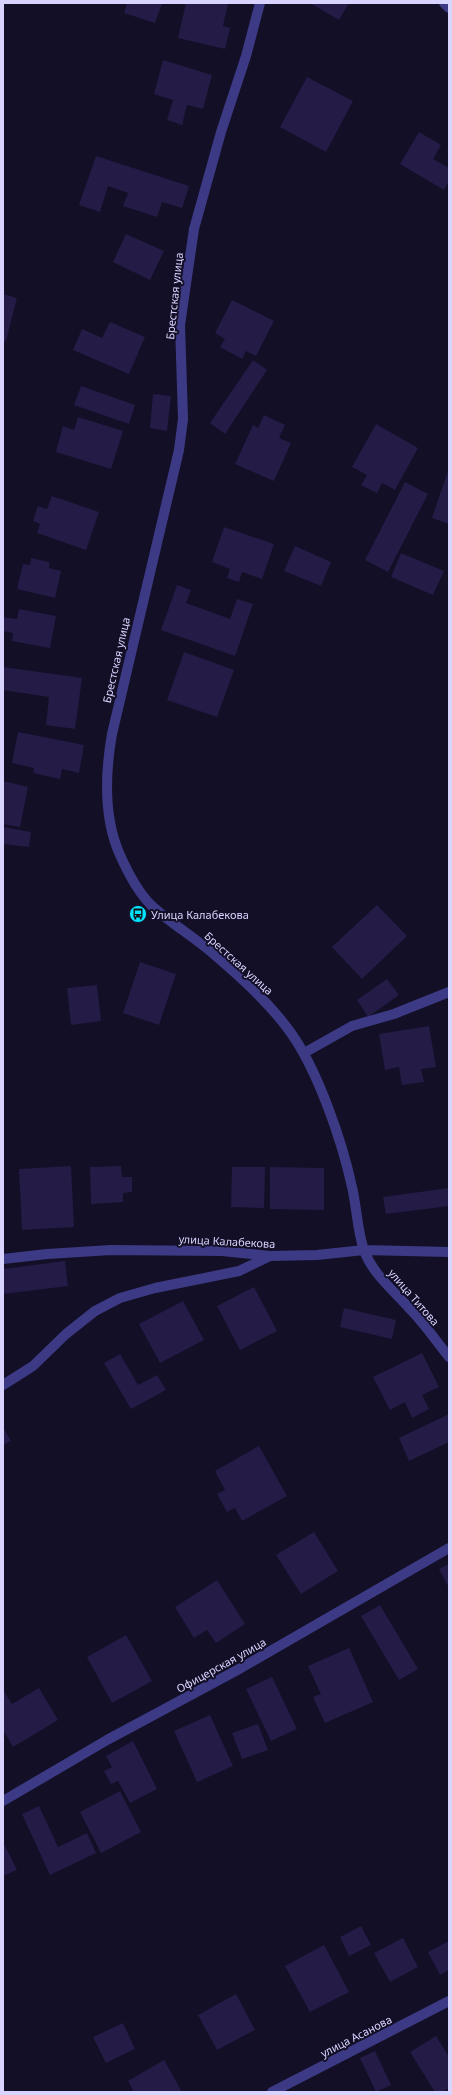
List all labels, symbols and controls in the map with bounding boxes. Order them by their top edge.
street label: Брестская улица [162,252,186,340]
street label: Брестская улица [99,616,133,704]
bus stop icon: Улица Калабекова [128,904,148,924]
place label: Улица Калабекова [151,907,249,922]
street label: Брестская улица [201,928,277,998]
street label: улица Калабекова [178,1231,276,1251]
street label: улица Титова [385,1265,443,1329]
street label: Офицерская улица [173,1634,269,1696]
street label: улица Асанова [318,2012,394,2060]

